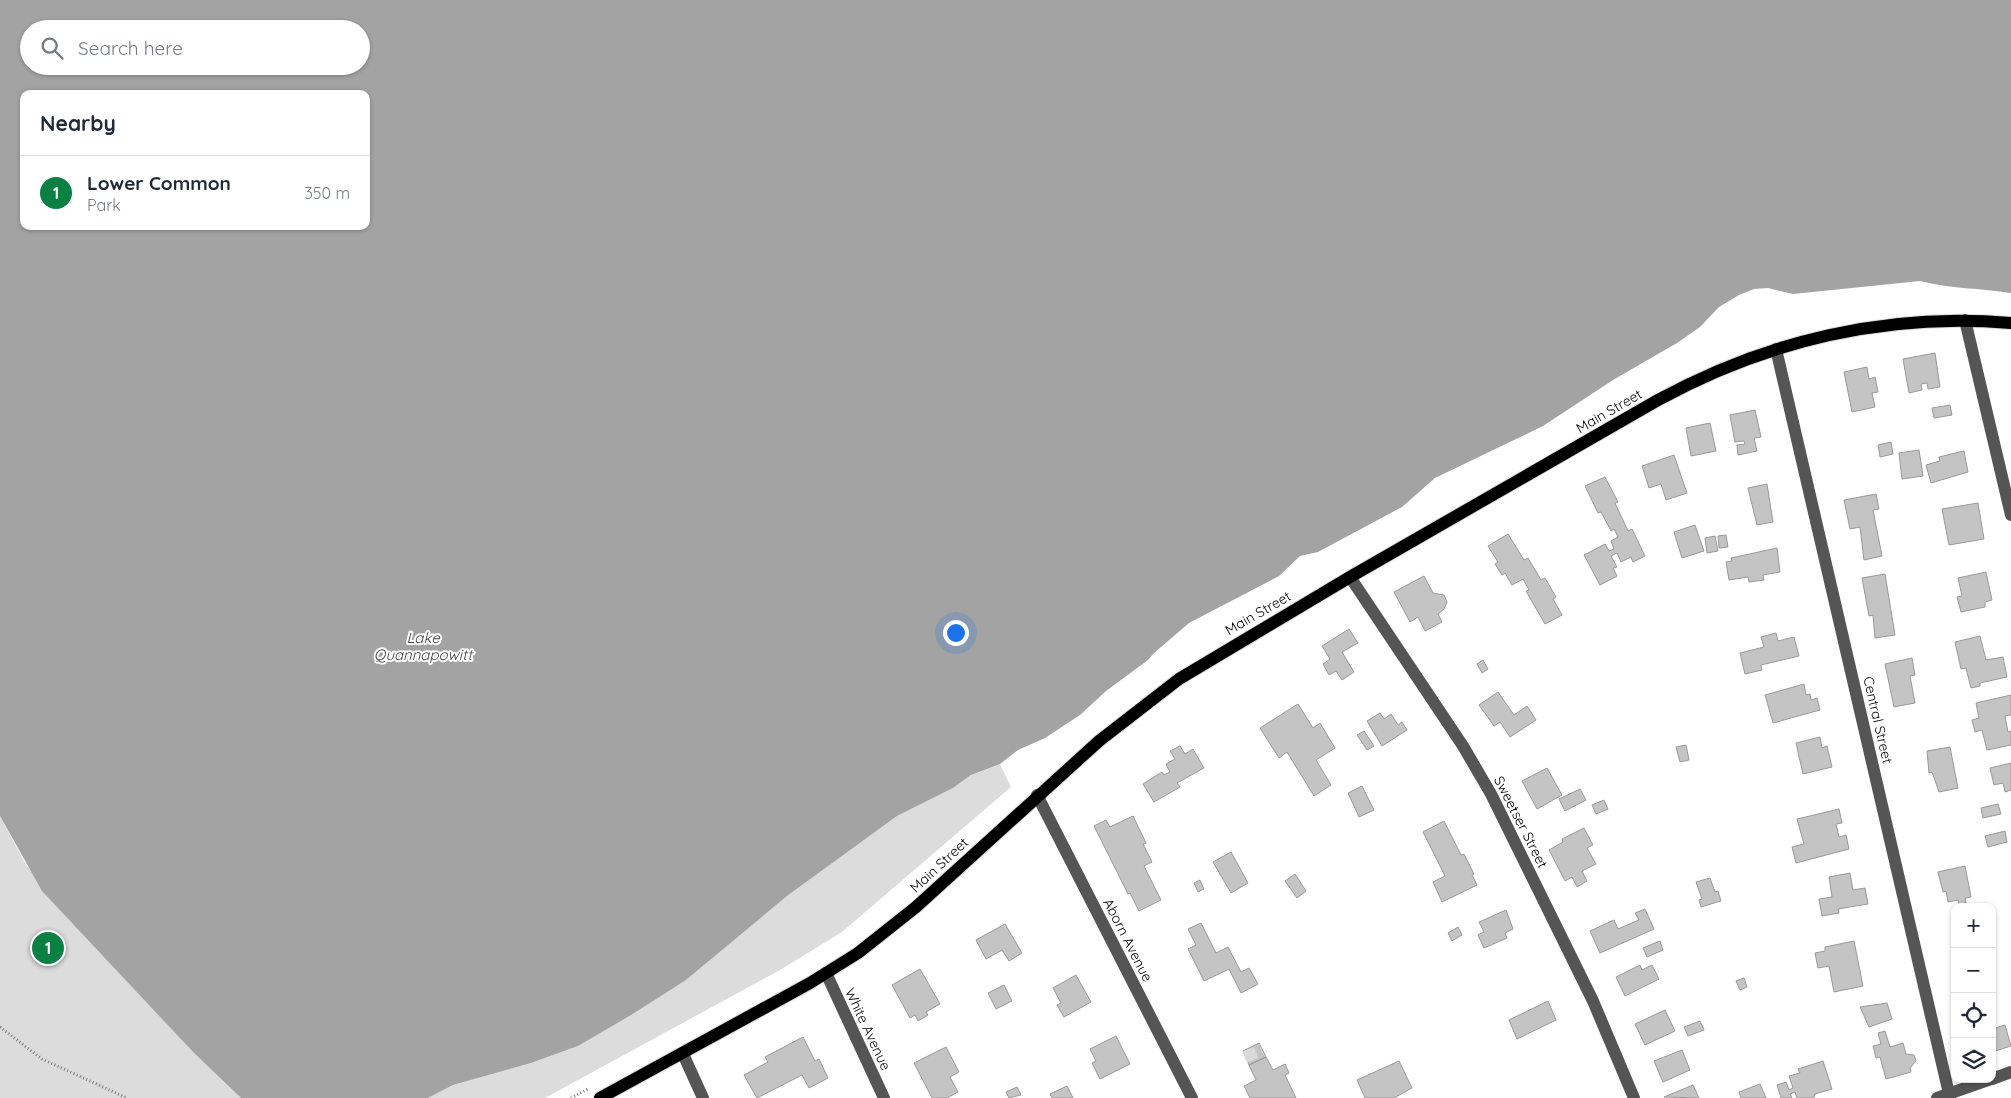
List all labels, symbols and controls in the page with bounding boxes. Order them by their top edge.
search box [20,20,370,75]
icon: search [38,34,66,62]
text: Search here [78,36,183,60]
text: Nearby [40,110,116,136]
text: Lower Common [87,171,231,195]
text: 1 [53,183,59,203]
text: 350 m [304,183,350,203]
text: Park [87,195,121,215]
street label: Main Street [1573,385,1645,437]
street label: Main Street [1222,587,1294,639]
your location [943,620,969,646]
water label: Lake Quannapowitt [374,628,474,664]
street label: Central Street [1859,675,1897,766]
street label: Sweetser Street [1490,773,1552,871]
street label: Main Street [906,833,972,897]
street label: Aborn Avenue [1099,895,1157,985]
map controls [1951,903,1996,1083]
button: + [1951,903,1996,948]
pin: 1 [32,929,64,967]
button: − [1951,948,1996,993]
street label: White Avenue [841,985,895,1073]
button: locate [1951,993,1996,1038]
button: layers [1951,1038,1996,1083]

